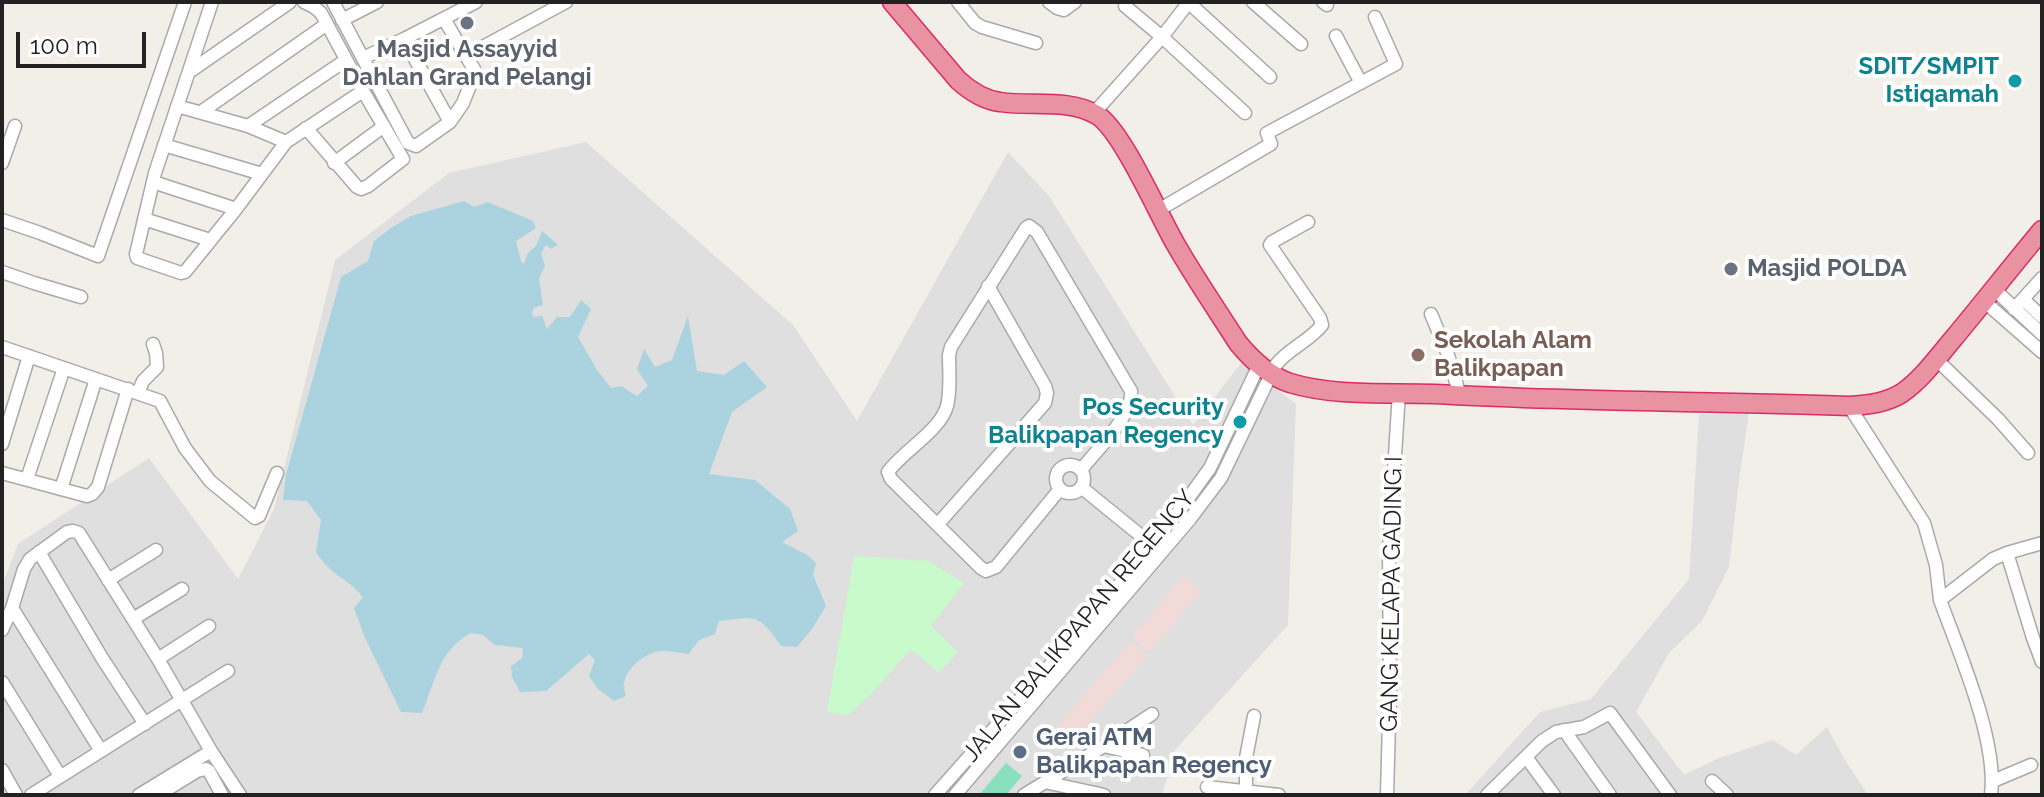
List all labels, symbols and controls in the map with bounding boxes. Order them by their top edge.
marker: Masjid Assayyid Dahlan Grand Pelangi [458,14,476,32]
scale bar [20,16,150,66]
text: 100 m [30,31,98,60]
place label: Masjid Assayyid Dahlan Grand Pelangi [342,36,592,92]
place label: SDIT/SMPIT Istiqamah [1858,53,1999,109]
marker: SDIT/SMPIT Istiqamah [2006,72,2024,90]
place label: Masjid POLDA [1747,255,1907,283]
marker: Masjid POLDA [1722,260,1740,278]
place label: Sekolah Alam Balikpapan [1434,327,1592,383]
marker: Sekolah Alam Balikpapan [1409,346,1427,364]
place label: Pos Security Balikpapan Regency [988,394,1224,450]
marker: Pos Security Balikpapan Regency [1231,413,1249,431]
street label: GANG KELAPA GADING I [1375,456,1409,732]
street label: JALAN BALIKPAPAN REGENCY [957,484,1201,768]
place label: Gerai ATM Balikpapan Regency [1036,724,1272,780]
marker: Gerai ATM Balikpapan Regency [1011,743,1029,761]

